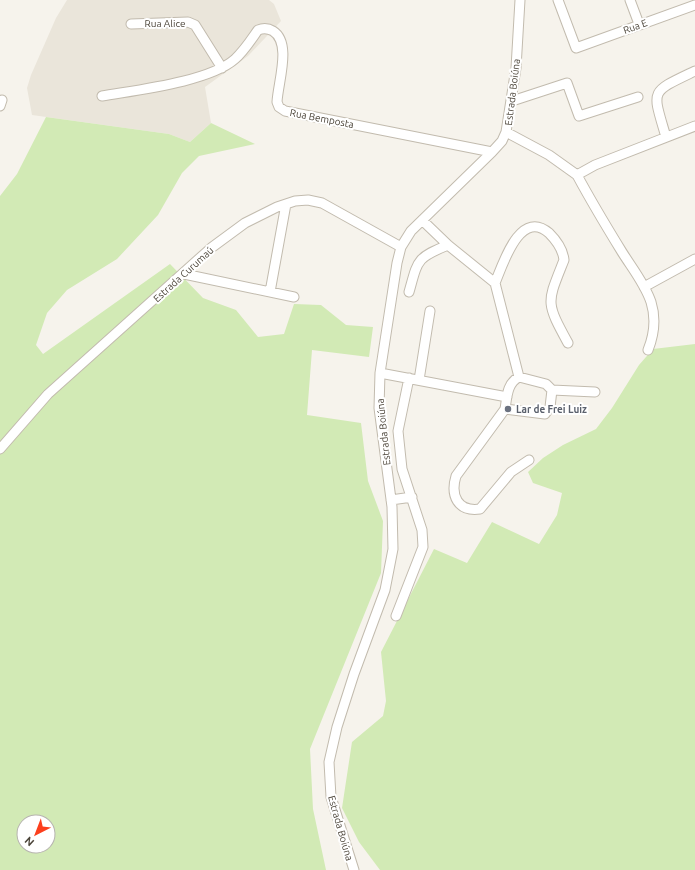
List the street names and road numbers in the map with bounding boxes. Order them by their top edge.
street label: Rua E [622,17,649,36]
street label: Rua Alice [144,18,186,29]
street label: Estrada Boiúna [503,58,522,126]
street label: Rua Bemposta [289,107,355,130]
street label: Estrada Curumaú [151,245,216,304]
street label: Estrada Boiúna [375,398,392,466]
street label: Estrada Boiúna [326,794,355,862]

